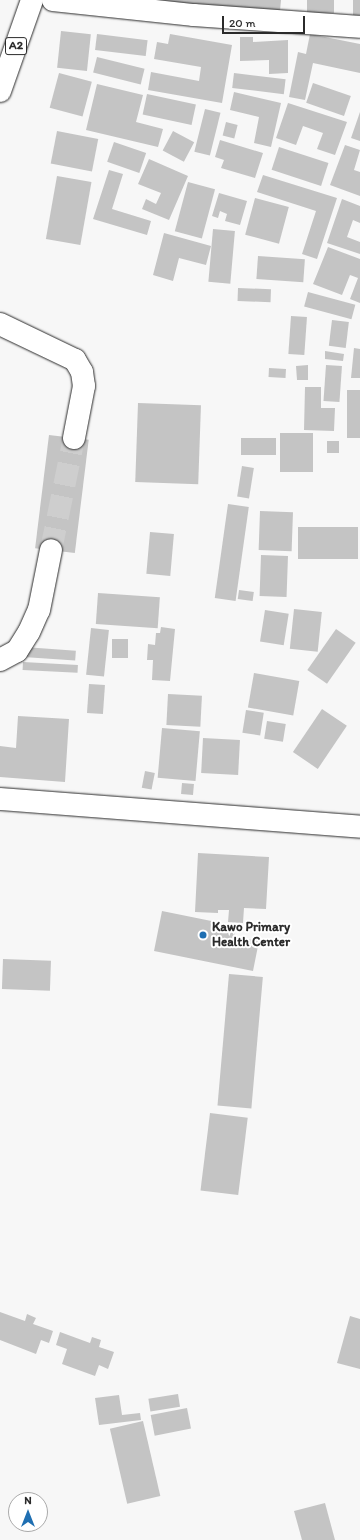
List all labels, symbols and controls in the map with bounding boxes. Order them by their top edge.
scale bar [224,8,307,34]
text: 20 m [229,16,256,30]
road number: A2 [5,36,27,56]
place label: Kawo Primary Health Center [212,920,290,951]
marker: Kawo Primary Health Center [197,929,209,941]
north arrow [8,1492,48,1532]
text: N [24,1494,32,1507]

